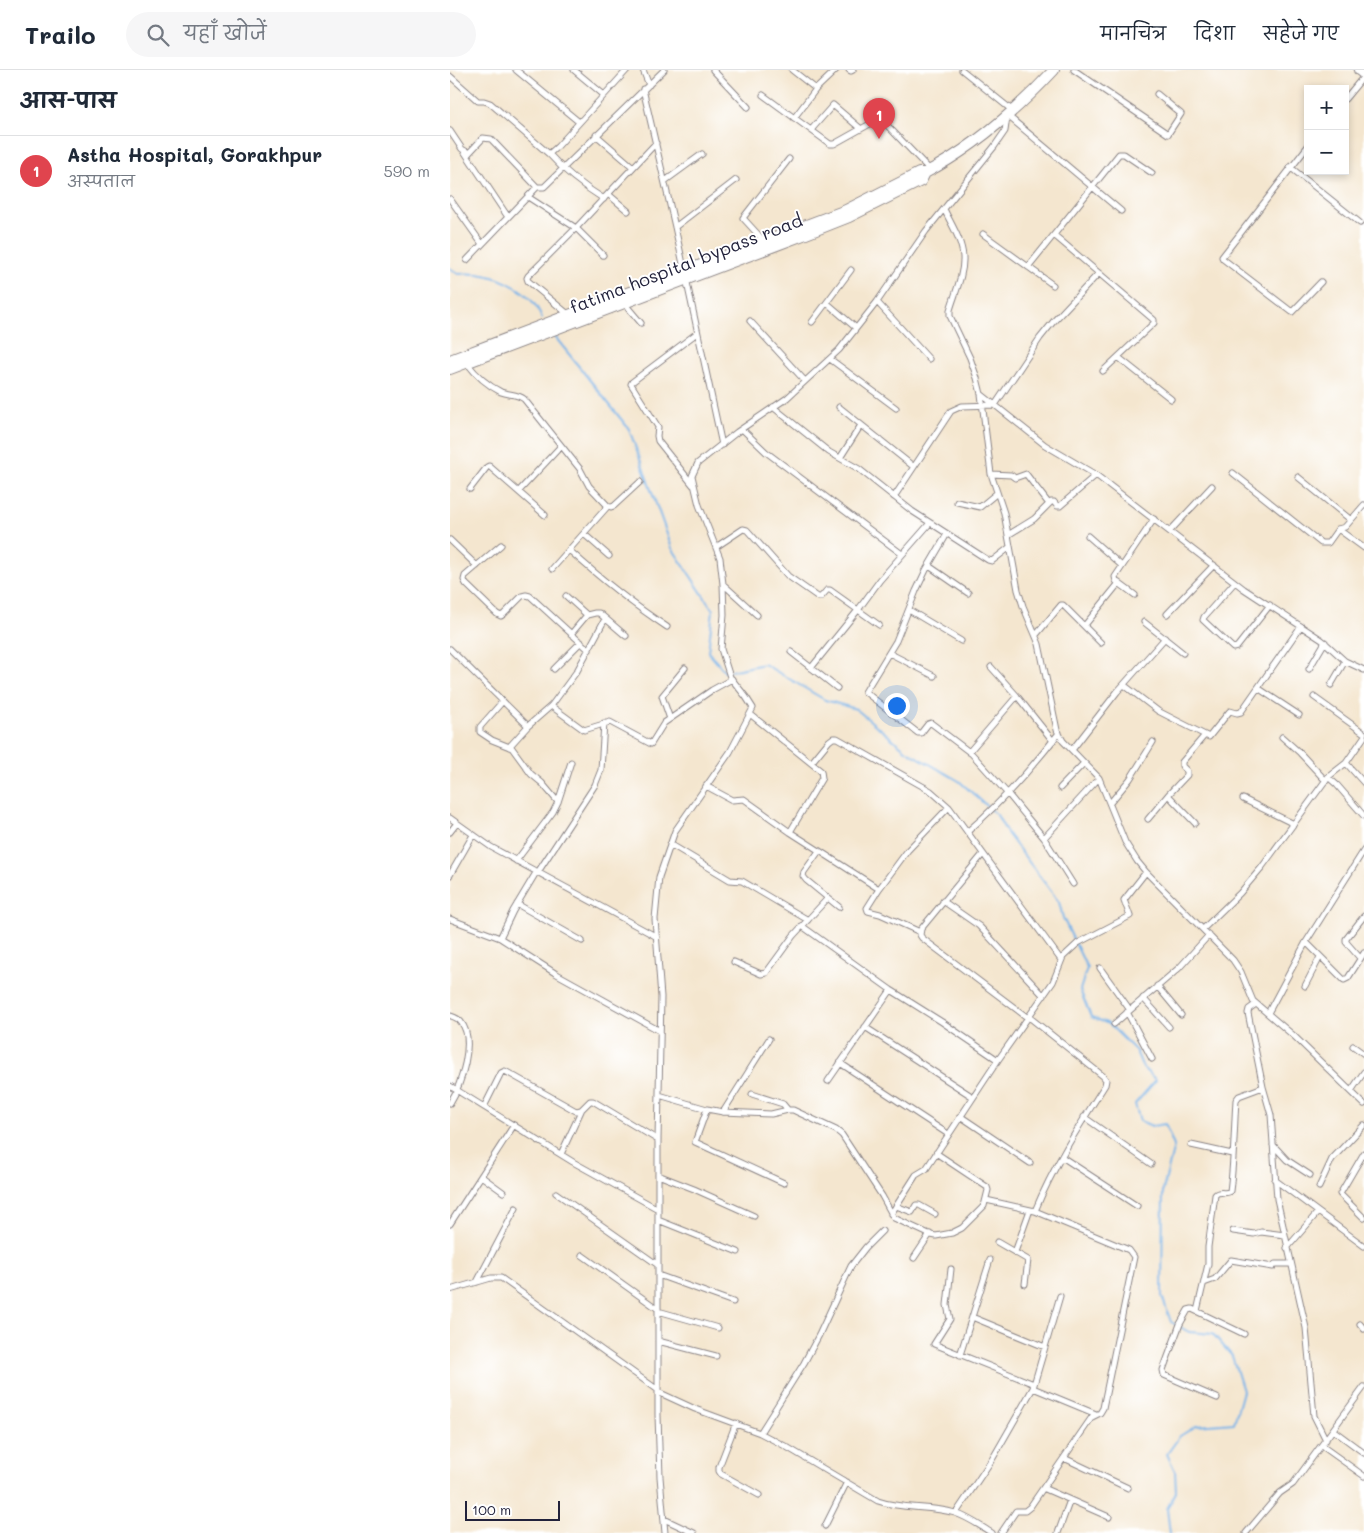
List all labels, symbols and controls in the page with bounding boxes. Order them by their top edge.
search box [126,12,476,57]
text: Trailo [25,19,96,50]
text: यहाँ खोजें [184,20,266,45]
icon: search [144,21,172,49]
text: मानचित्र [1100,21,1166,45]
text: दिशा [1194,21,1235,45]
text: सहेजे गए [1263,21,1339,45]
map controls [1304,85,1349,175]
button: + [1304,85,1349,130]
text: आस-पास [20,86,116,113]
pin: 1 [863,98,895,139]
button: − [1304,130,1349,175]
text: Astha Hospital, Gorakhpur [67,142,322,167]
text: 1 [32,160,40,181]
text: 590 m [383,160,430,181]
text: अस्पताल [67,170,135,191]
street label: fatima hospital bypass road [566,207,806,319]
your location [884,693,910,719]
scale bar [465,1498,560,1521]
text: 100 m [472,1500,511,1519]

